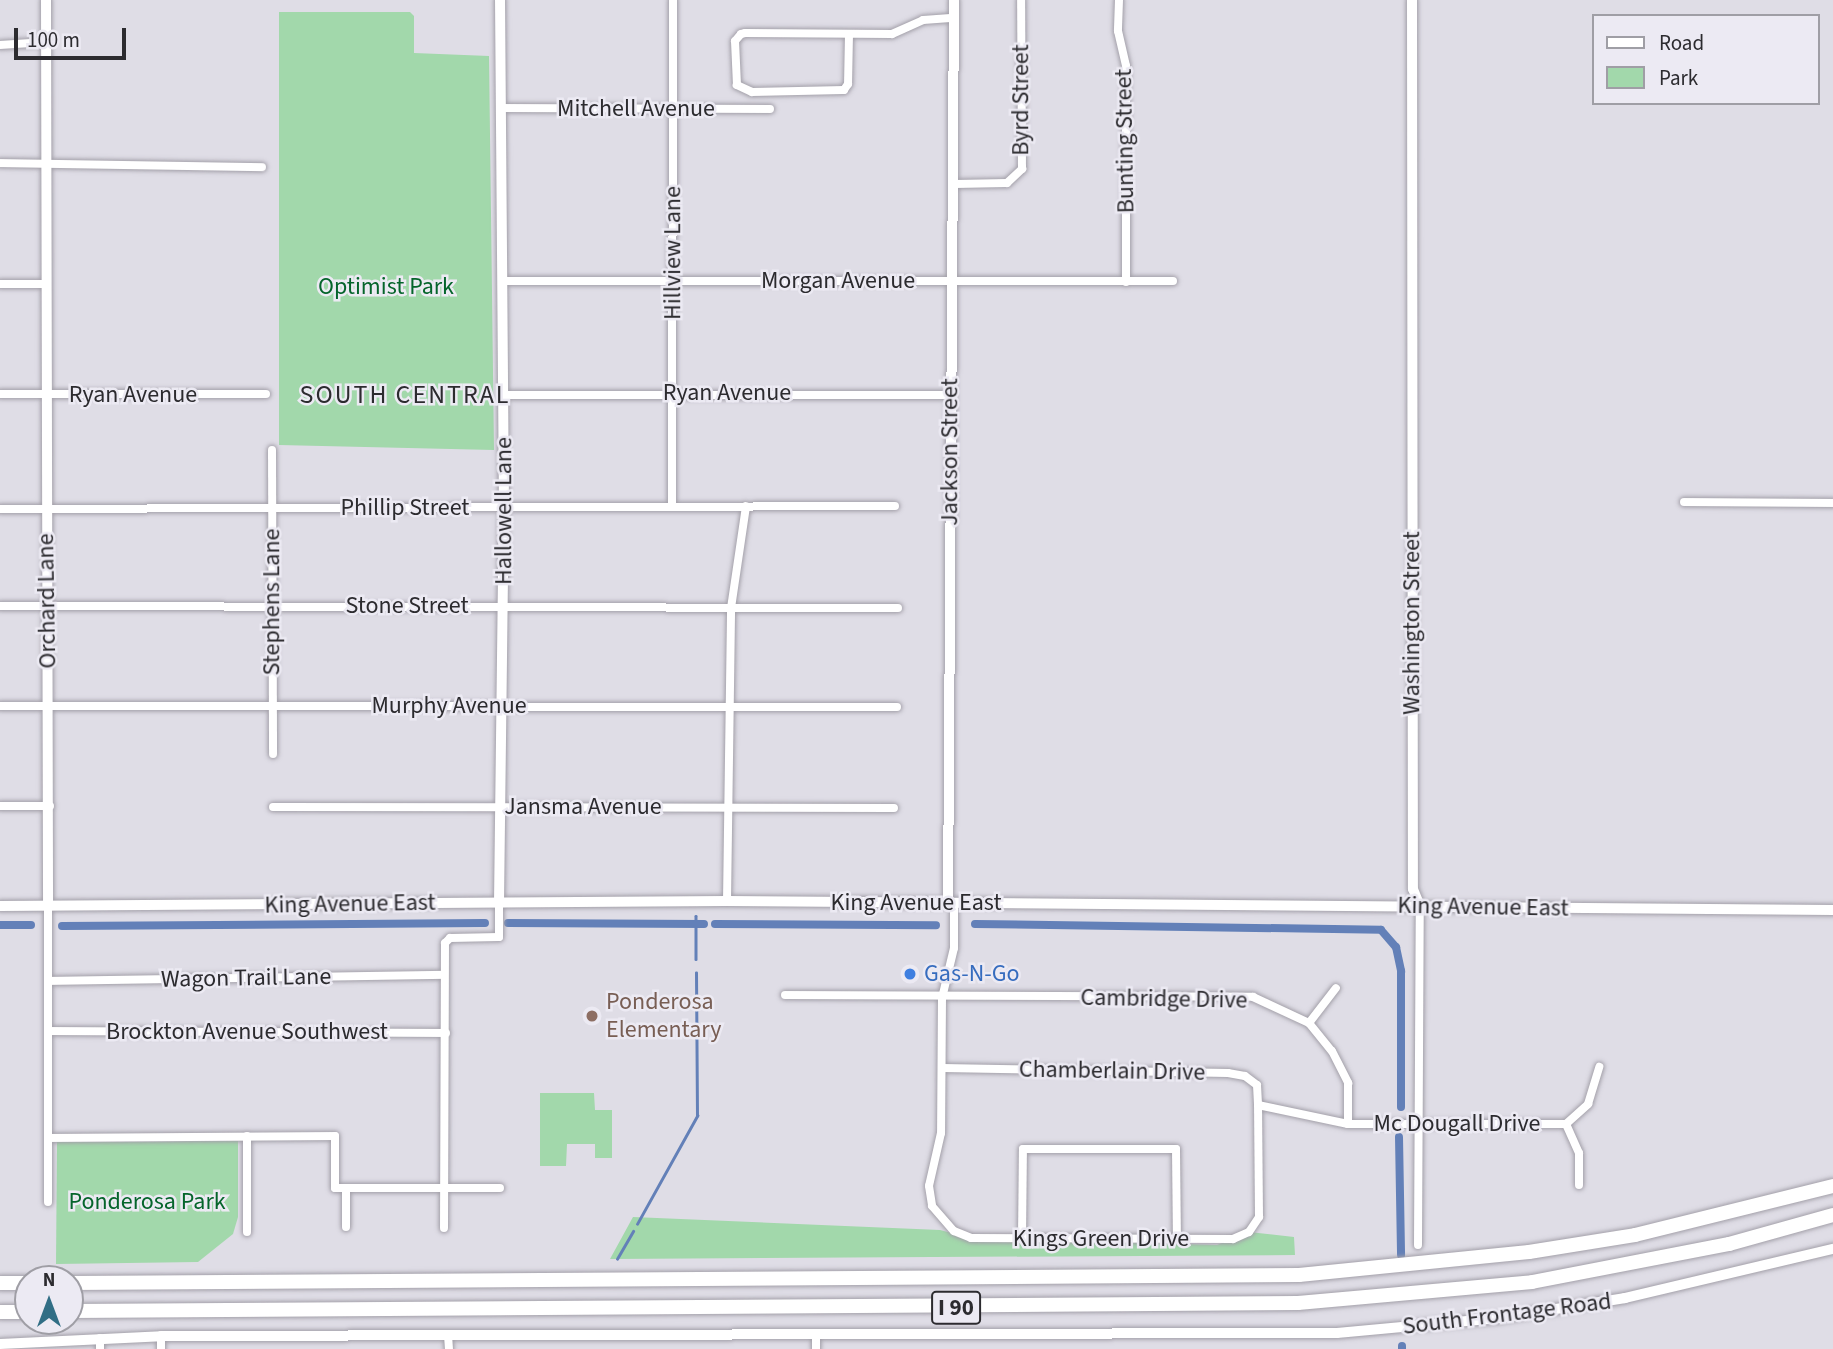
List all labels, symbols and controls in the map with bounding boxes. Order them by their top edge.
scale bar [18,14,130,58]
legend [1591,14,1819,105]
text: 100 m [27,25,80,55]
text: Road [1659,28,1704,58]
street label: Byrd Street [1007,44,1035,156]
text: Park [1659,63,1698,93]
street label: Bunting Street [1109,69,1141,213]
street label: Mitchell Avenue [557,95,715,123]
street label: Hillview Lane [659,186,687,320]
street label: Morgan Avenue [761,267,915,295]
park label: Optimist Park [318,273,454,301]
street label: Jackson Street [936,378,964,526]
district label: SOUTH CENTRAL [301,379,509,411]
street label: Ryan Avenue [663,379,791,407]
street label: Ryan Avenue [69,381,197,409]
street label: Hallowell Lane [490,437,518,585]
street label: Phillip Street [341,494,469,522]
street label: Stephens Lane [258,529,286,675]
street label: Washington Street [1398,531,1426,715]
street label: Orchard Lane [31,533,63,669]
street label: Stone Street [346,592,468,620]
street label: Murphy Avenue [371,692,527,720]
street label: Jansma Avenue [504,793,662,821]
street label: King Avenue East [264,888,436,920]
street label: King Avenue East [830,889,1002,917]
street label: King Avenue East [1397,891,1569,923]
place label: Gas-N-Go [924,960,1019,988]
street label: Wagon Trail Lane [161,962,331,994]
marker: Gas-N-Go [902,966,918,982]
street label: Cambridge Drive [1080,983,1248,1015]
place label: Ponderosa Elementary [606,988,721,1044]
marker: Ponderosa Elementary [584,1008,600,1024]
street label: Brockton Avenue Southwest [106,1018,388,1046]
street label: Chamberlain Drive [1019,1055,1205,1087]
street label: Mc Dougall Drive [1374,1110,1540,1138]
park label: Ponderosa Park [68,1188,226,1216]
street label: Kings Green Drive [1013,1225,1189,1253]
north arrow [14,1265,84,1335]
text: N [43,1267,55,1294]
street label: South Frontage Road [1401,1287,1613,1341]
road number: I 90 [930,1288,982,1328]

